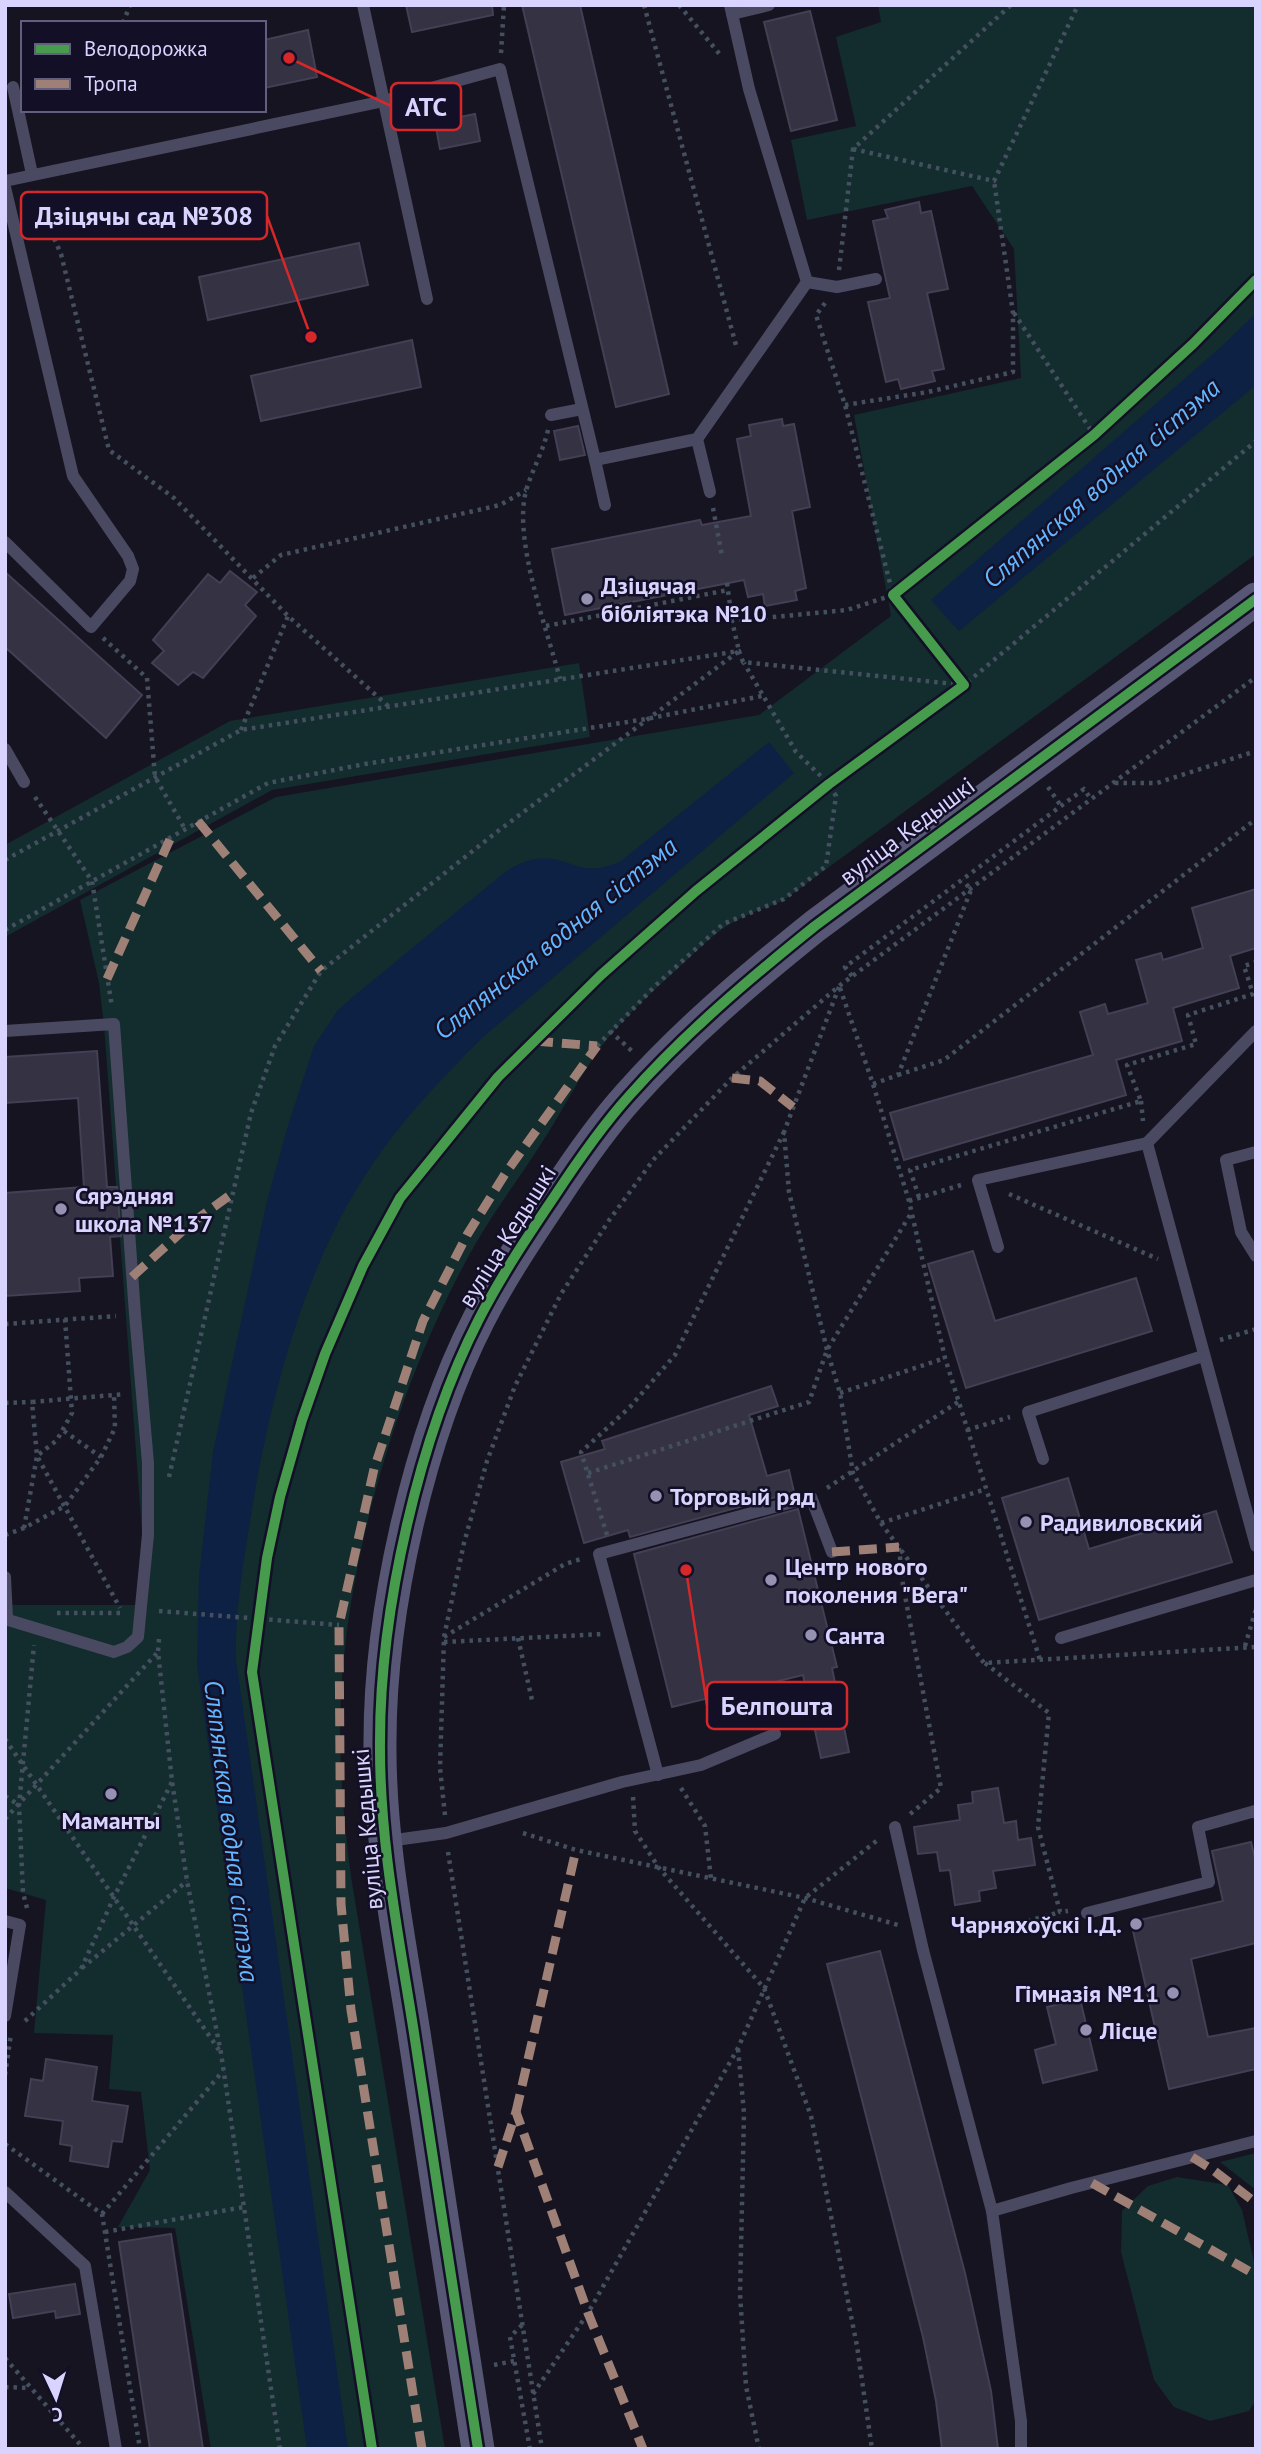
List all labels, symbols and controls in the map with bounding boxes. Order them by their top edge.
legend [21,21,266,112]
text: Велодорожка [84,35,208,62]
text: Тропа [84,70,138,97]
callout: АТС [391,83,461,130]
text: АТС [405,90,447,123]
callout: Дзіцячы сад №308 [21,192,267,239]
text: Дзіцячы сад №308 [35,199,253,232]
water label: Сляпянская водная сістэма [976,371,1227,595]
place label: Дзіцячая бібліятэка №10 [601,570,767,629]
marker: Дзіцячая бібліятэка №10 [579,591,595,607]
street label: вуліца Кедышкі [833,770,981,892]
water label: Сляпянская водная сістэма [427,829,684,1046]
street label: вуліца Кедышкі [451,1159,563,1313]
place label: Сярэдняя школа №137 [75,1180,213,1239]
marker: Сярэдняя школа №137 [53,1201,69,1217]
place label: Торговый ряд [670,1481,815,1512]
marker: Торговый ряд [648,1488,664,1504]
place label: Радивиловский [1040,1507,1203,1538]
marker: Радивиловский [1018,1514,1034,1530]
place label: Центр нового поколения "Вега" [785,1551,968,1610]
marker: Центр нового поколения "Вега" [763,1572,779,1588]
place label: Санта [825,1620,885,1651]
marker: Санта [803,1627,819,1643]
water label: Сляпянская водная сістэма [197,1678,267,1984]
callout: Белпошта [707,1682,847,1729]
text: Белпошта [721,1689,833,1722]
street label: вуліца Кедышкі [345,1747,389,1911]
marker: Маманты [103,1786,119,1802]
place label: Маманты [62,1805,160,1836]
place label: Чарняхоўскі І.Д. [951,1909,1122,1940]
marker: Чарняхоўскі І.Д. [1128,1916,1144,1932]
place label: Гімназія №11 [1015,1978,1159,2009]
marker: Гімназія №11 [1165,1985,1181,2001]
place label: Лісце [1099,2015,1157,2046]
marker: Лісце [1078,2022,1094,2038]
north arrow [21,2363,91,2433]
text: С [51,2403,63,2427]

